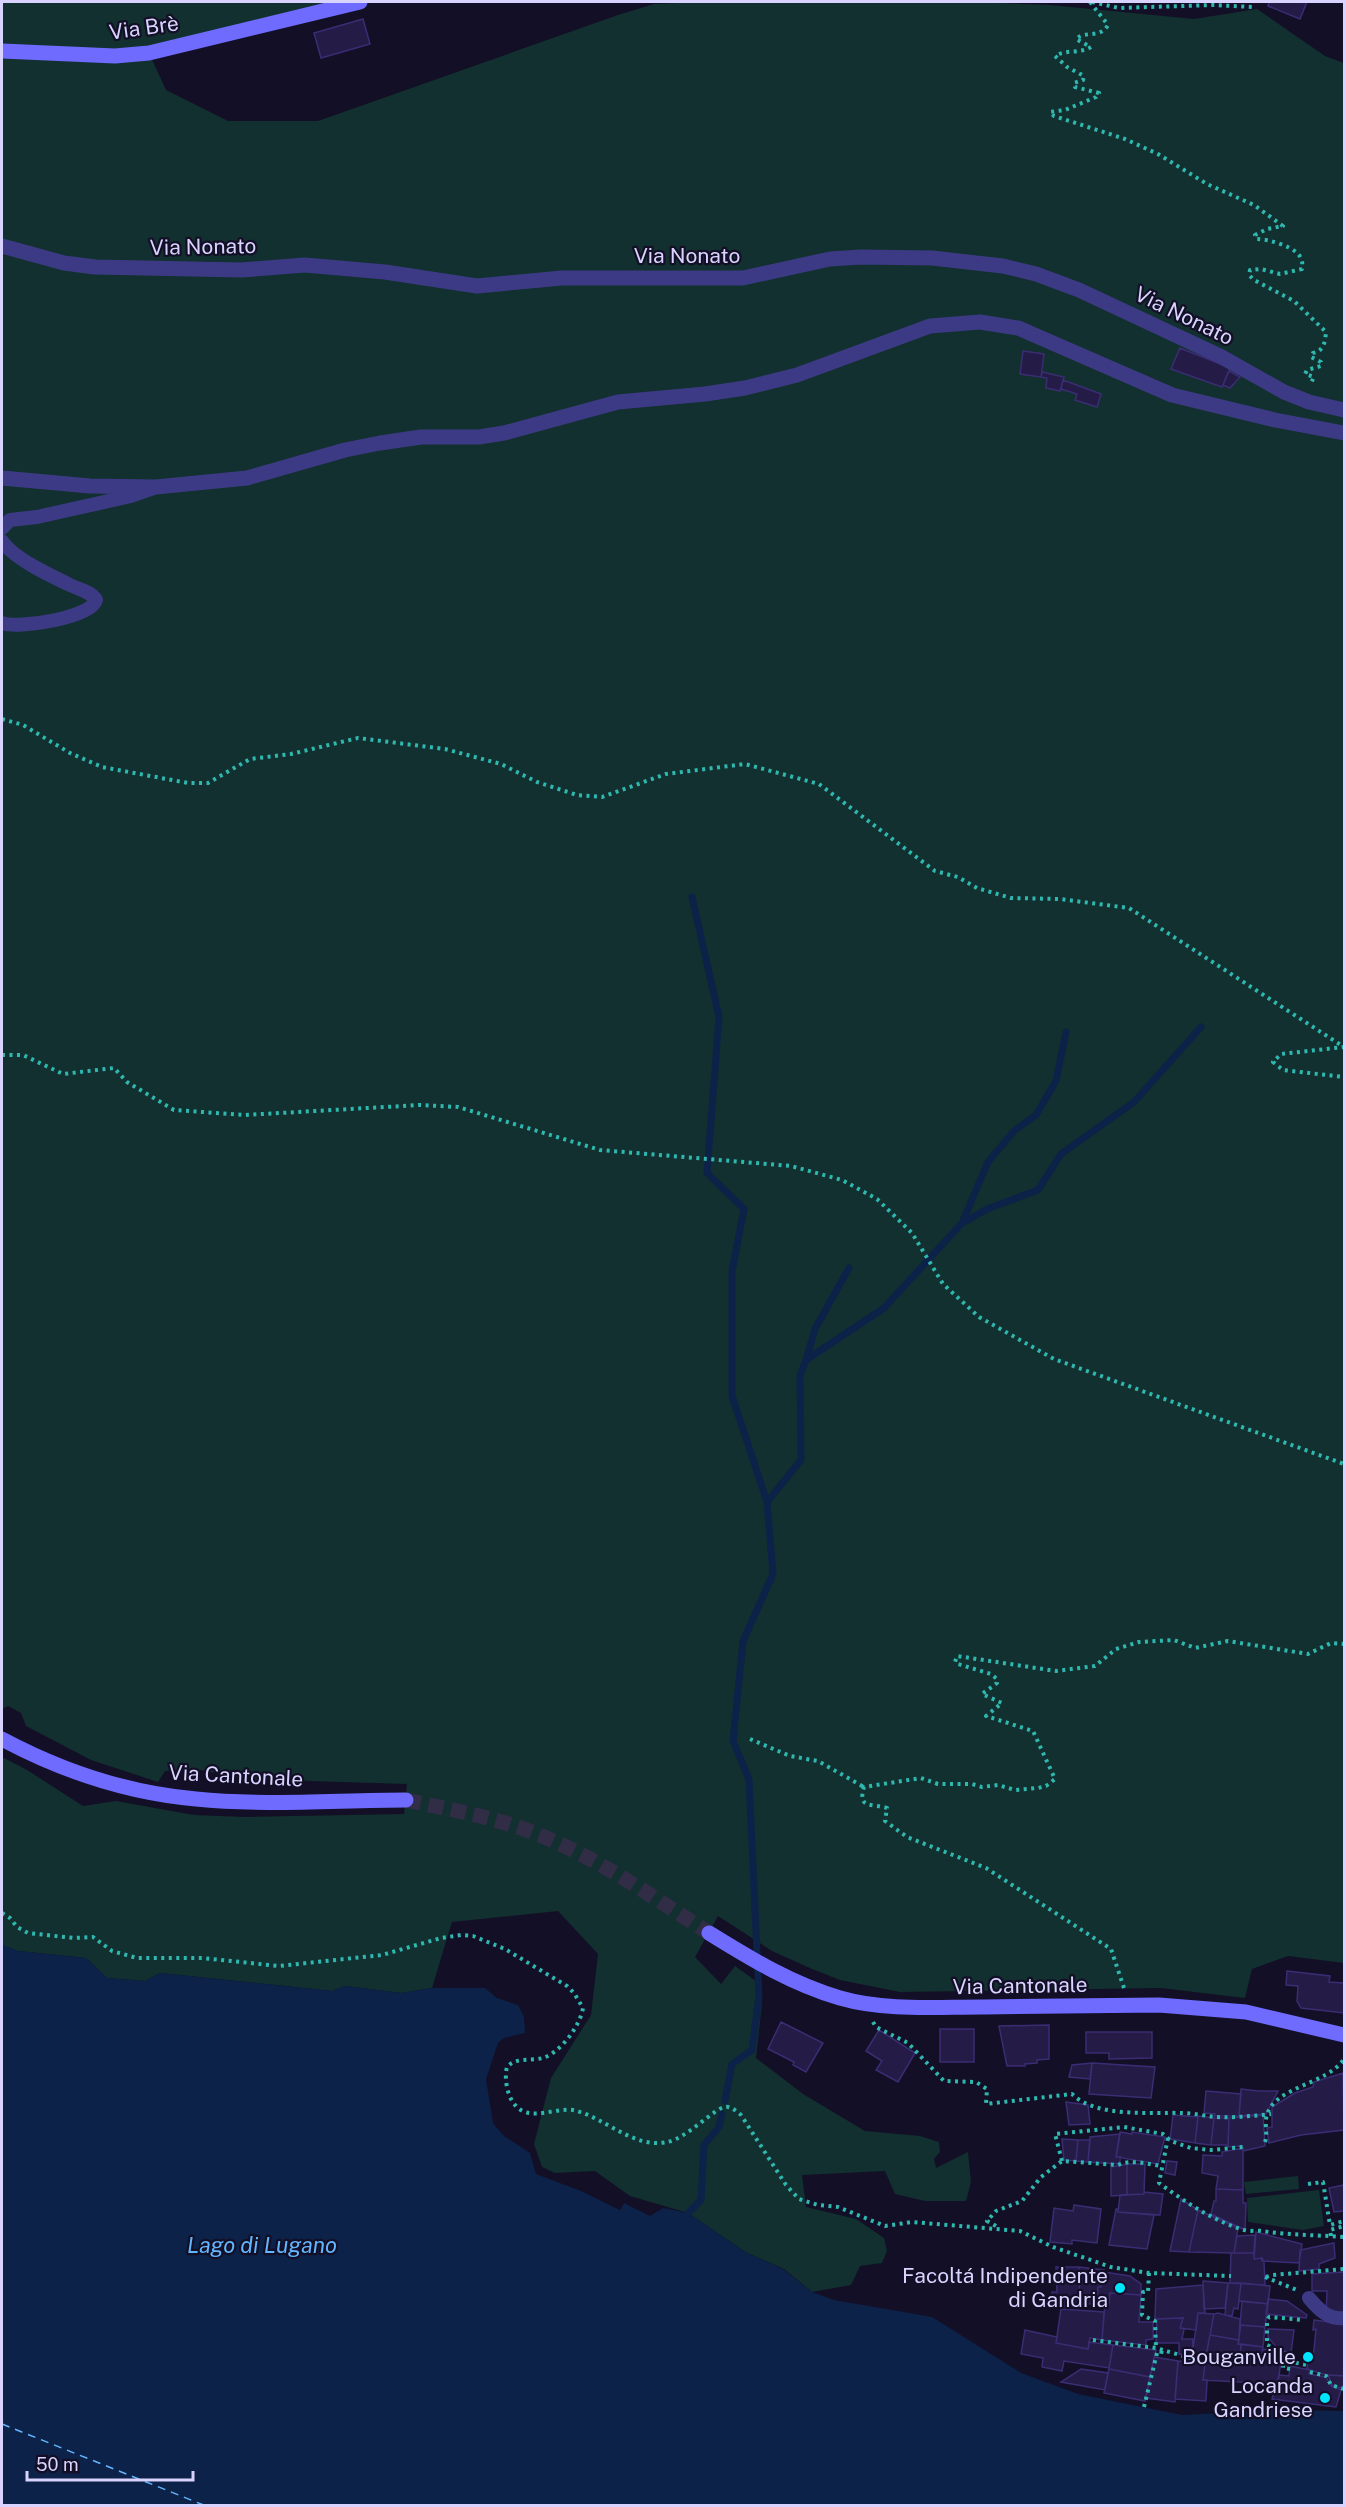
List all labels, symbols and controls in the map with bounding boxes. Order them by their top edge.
street label: Via Brè [108,10,180,45]
street label: Via Nonato [149,233,257,260]
street label: Via Nonato [634,243,740,268]
street label: Via Nonato [1131,281,1238,350]
street label: Via Cantonale [168,1759,304,1792]
street label: Via Cantonale [952,1972,1088,1999]
water label: Lago di Lugano [187,2232,337,2258]
place label: Facoltá Indipendente di Gandria [902,2263,1108,2312]
marker: Facoltá Indipendente di Gandria [1113,2281,1127,2295]
place label: Bouganville [1182,2344,1296,2369]
marker: Bouganville [1301,2350,1315,2364]
place label: Locanda Gandriese [1213,2373,1313,2422]
marker: Locanda Gandriese [1318,2391,1332,2405]
scale bar [27,2444,194,2482]
text: 50 m [36,2454,79,2475]

